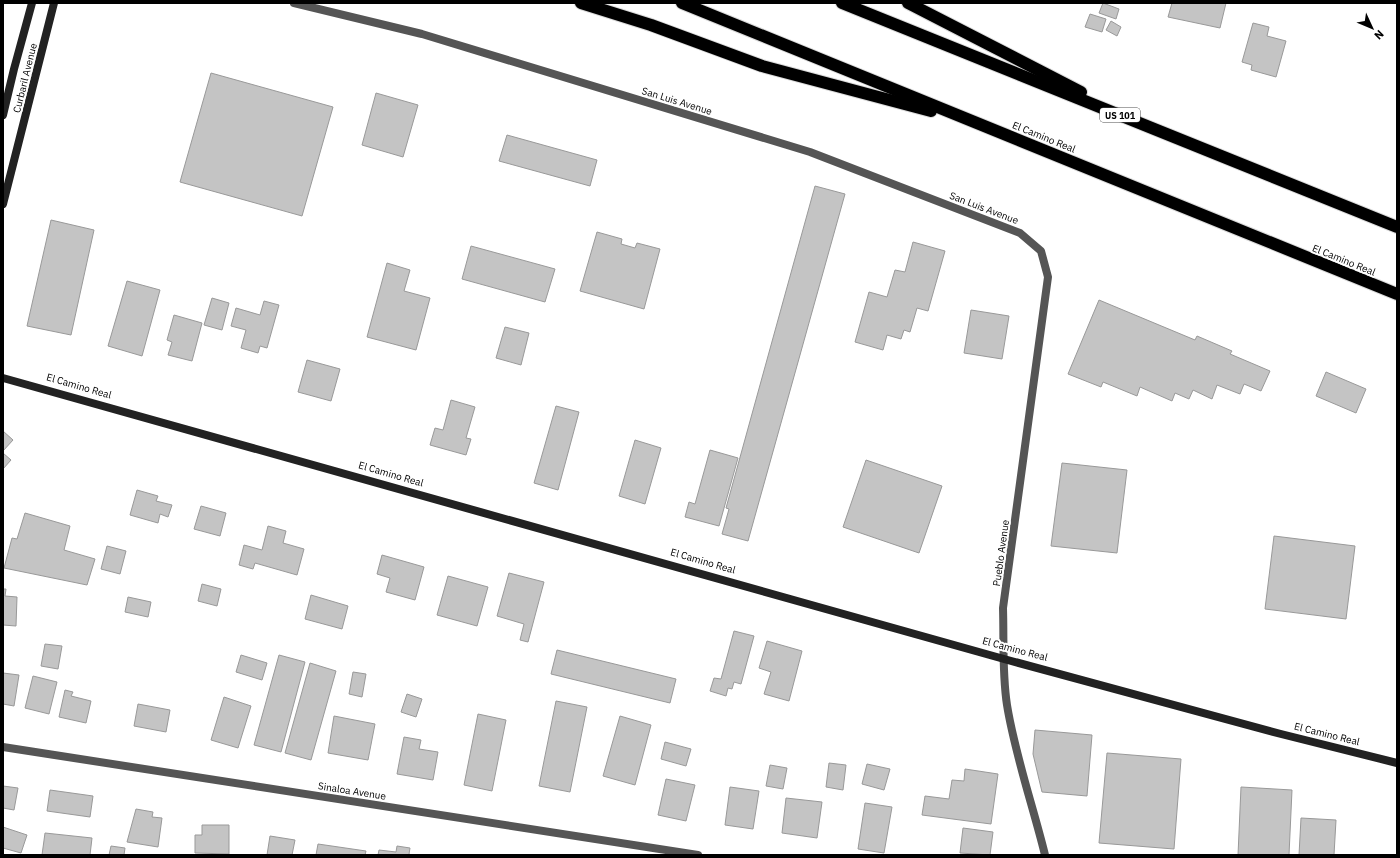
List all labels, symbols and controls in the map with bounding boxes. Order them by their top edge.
north arrow [1352,8,1392,48]
text: N [1371,27,1387,43]
street label: Curbaril Avenue [10,41,40,114]
street label: San Luis Avenue [640,84,714,118]
road number: US 101 [1100,108,1140,122]
street label: El Camino Real [1010,118,1078,156]
street label: San Luis Avenue [948,189,1021,227]
street label: El Camino Real [1310,241,1378,279]
street label: El Camino Real [45,370,113,402]
street label: El Camino Real [357,458,425,490]
street label: Pueblo Avenue [990,518,1012,587]
street label: El Camino Real [669,545,737,577]
street label: El Camino Real [981,634,1049,664]
street label: El Camino Real [1293,720,1361,748]
street label: Sinaloa Avenue [317,779,387,803]

